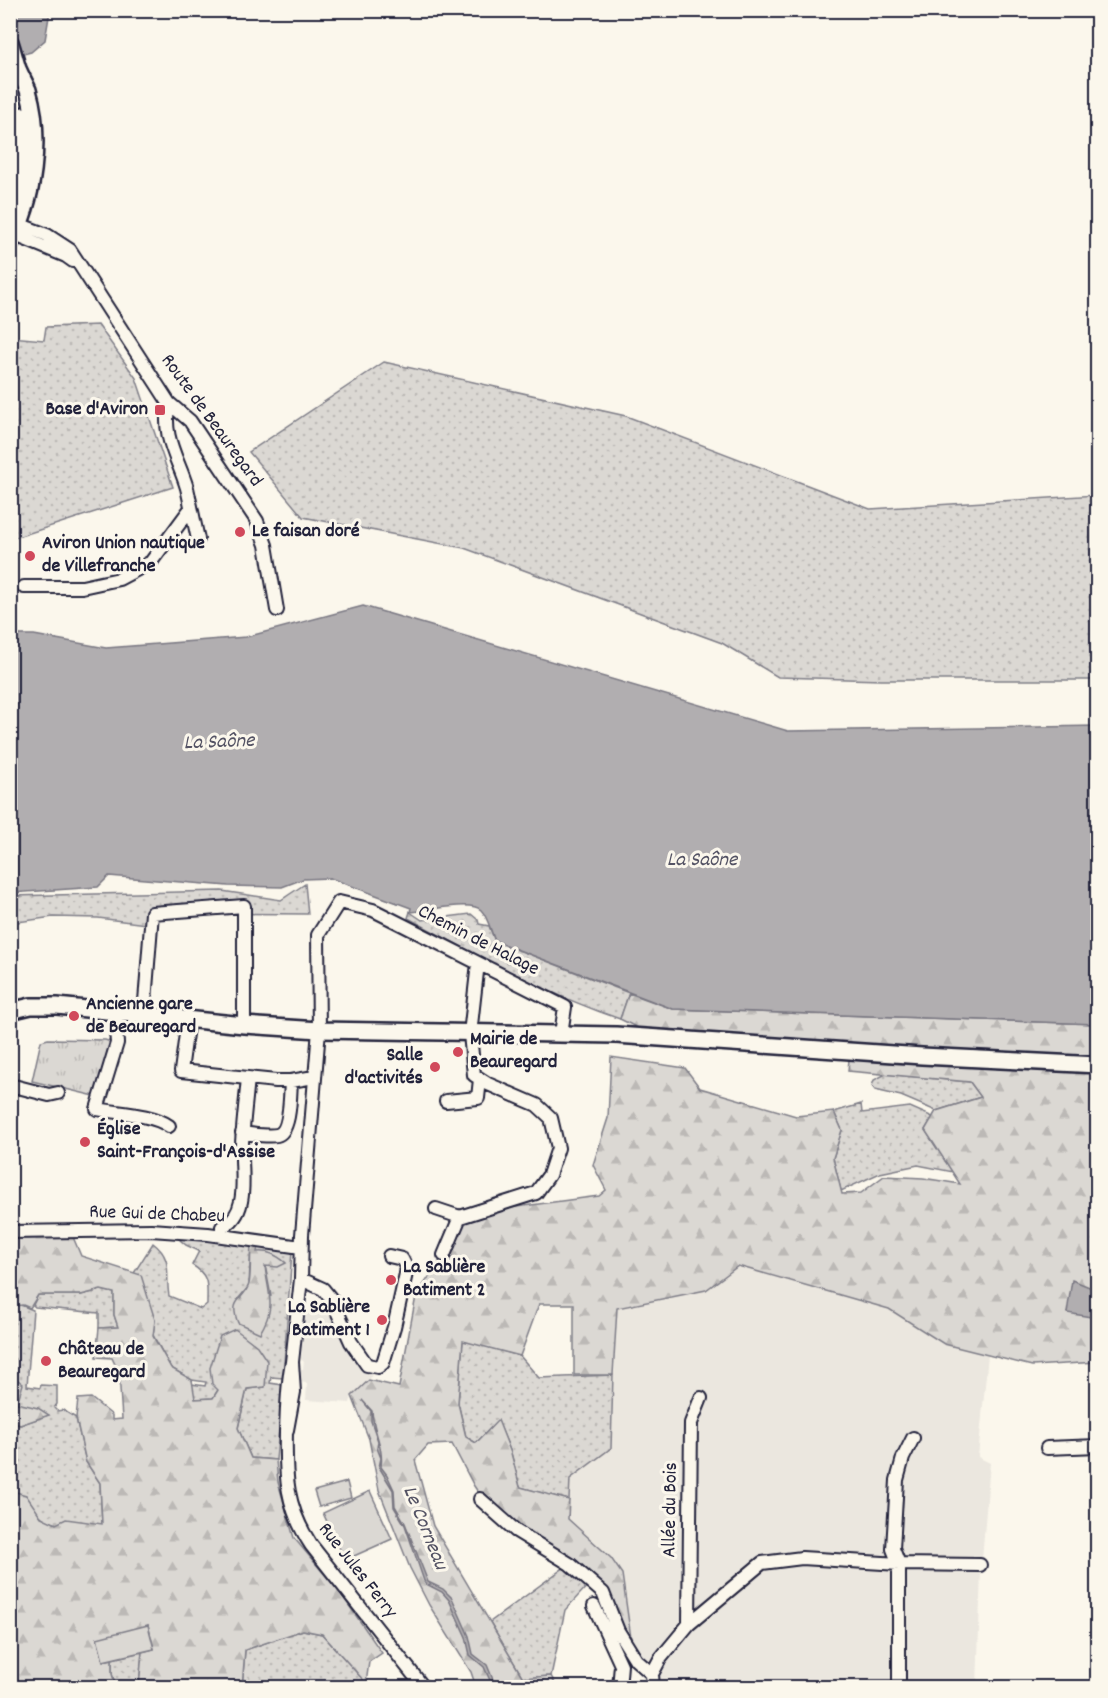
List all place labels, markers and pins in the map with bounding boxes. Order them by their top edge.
place label: Base d'Aviron [46,396,148,424]
marker: Base d'Aviron [153,403,167,417]
place label: Le faisan doré [252,518,360,546]
marker: Le faisan doré [233,525,247,539]
place label: Aviron Union nautique de Villefranche [42,530,205,581]
marker: Aviron Union nautique de Villefranche [23,549,37,563]
place label: Ancienne gare de Beauregard [86,991,196,1042]
marker: Ancienne gare de Beauregard [67,1009,81,1023]
place label: Mairie de Beauregard [470,1026,557,1077]
place label: Salle d'activités [345,1042,423,1093]
marker: Mairie de Beauregard [451,1045,465,1059]
marker: Salle d'activités [428,1060,442,1074]
place label: Église Saint-François-d'Assise [97,1116,275,1167]
marker: Église Saint-François-d'Assise [78,1135,92,1149]
place label: La Sablière Batiment 2 [403,1254,485,1305]
marker: La Sablière Batiment 2 [384,1273,398,1287]
place label: La Sablière Batiment 1 [288,1294,370,1345]
marker: La Sablière Batiment 1 [375,1313,389,1327]
place label: Château de Beauregard [58,1336,145,1387]
marker: Château de Beauregard [39,1354,53,1368]

